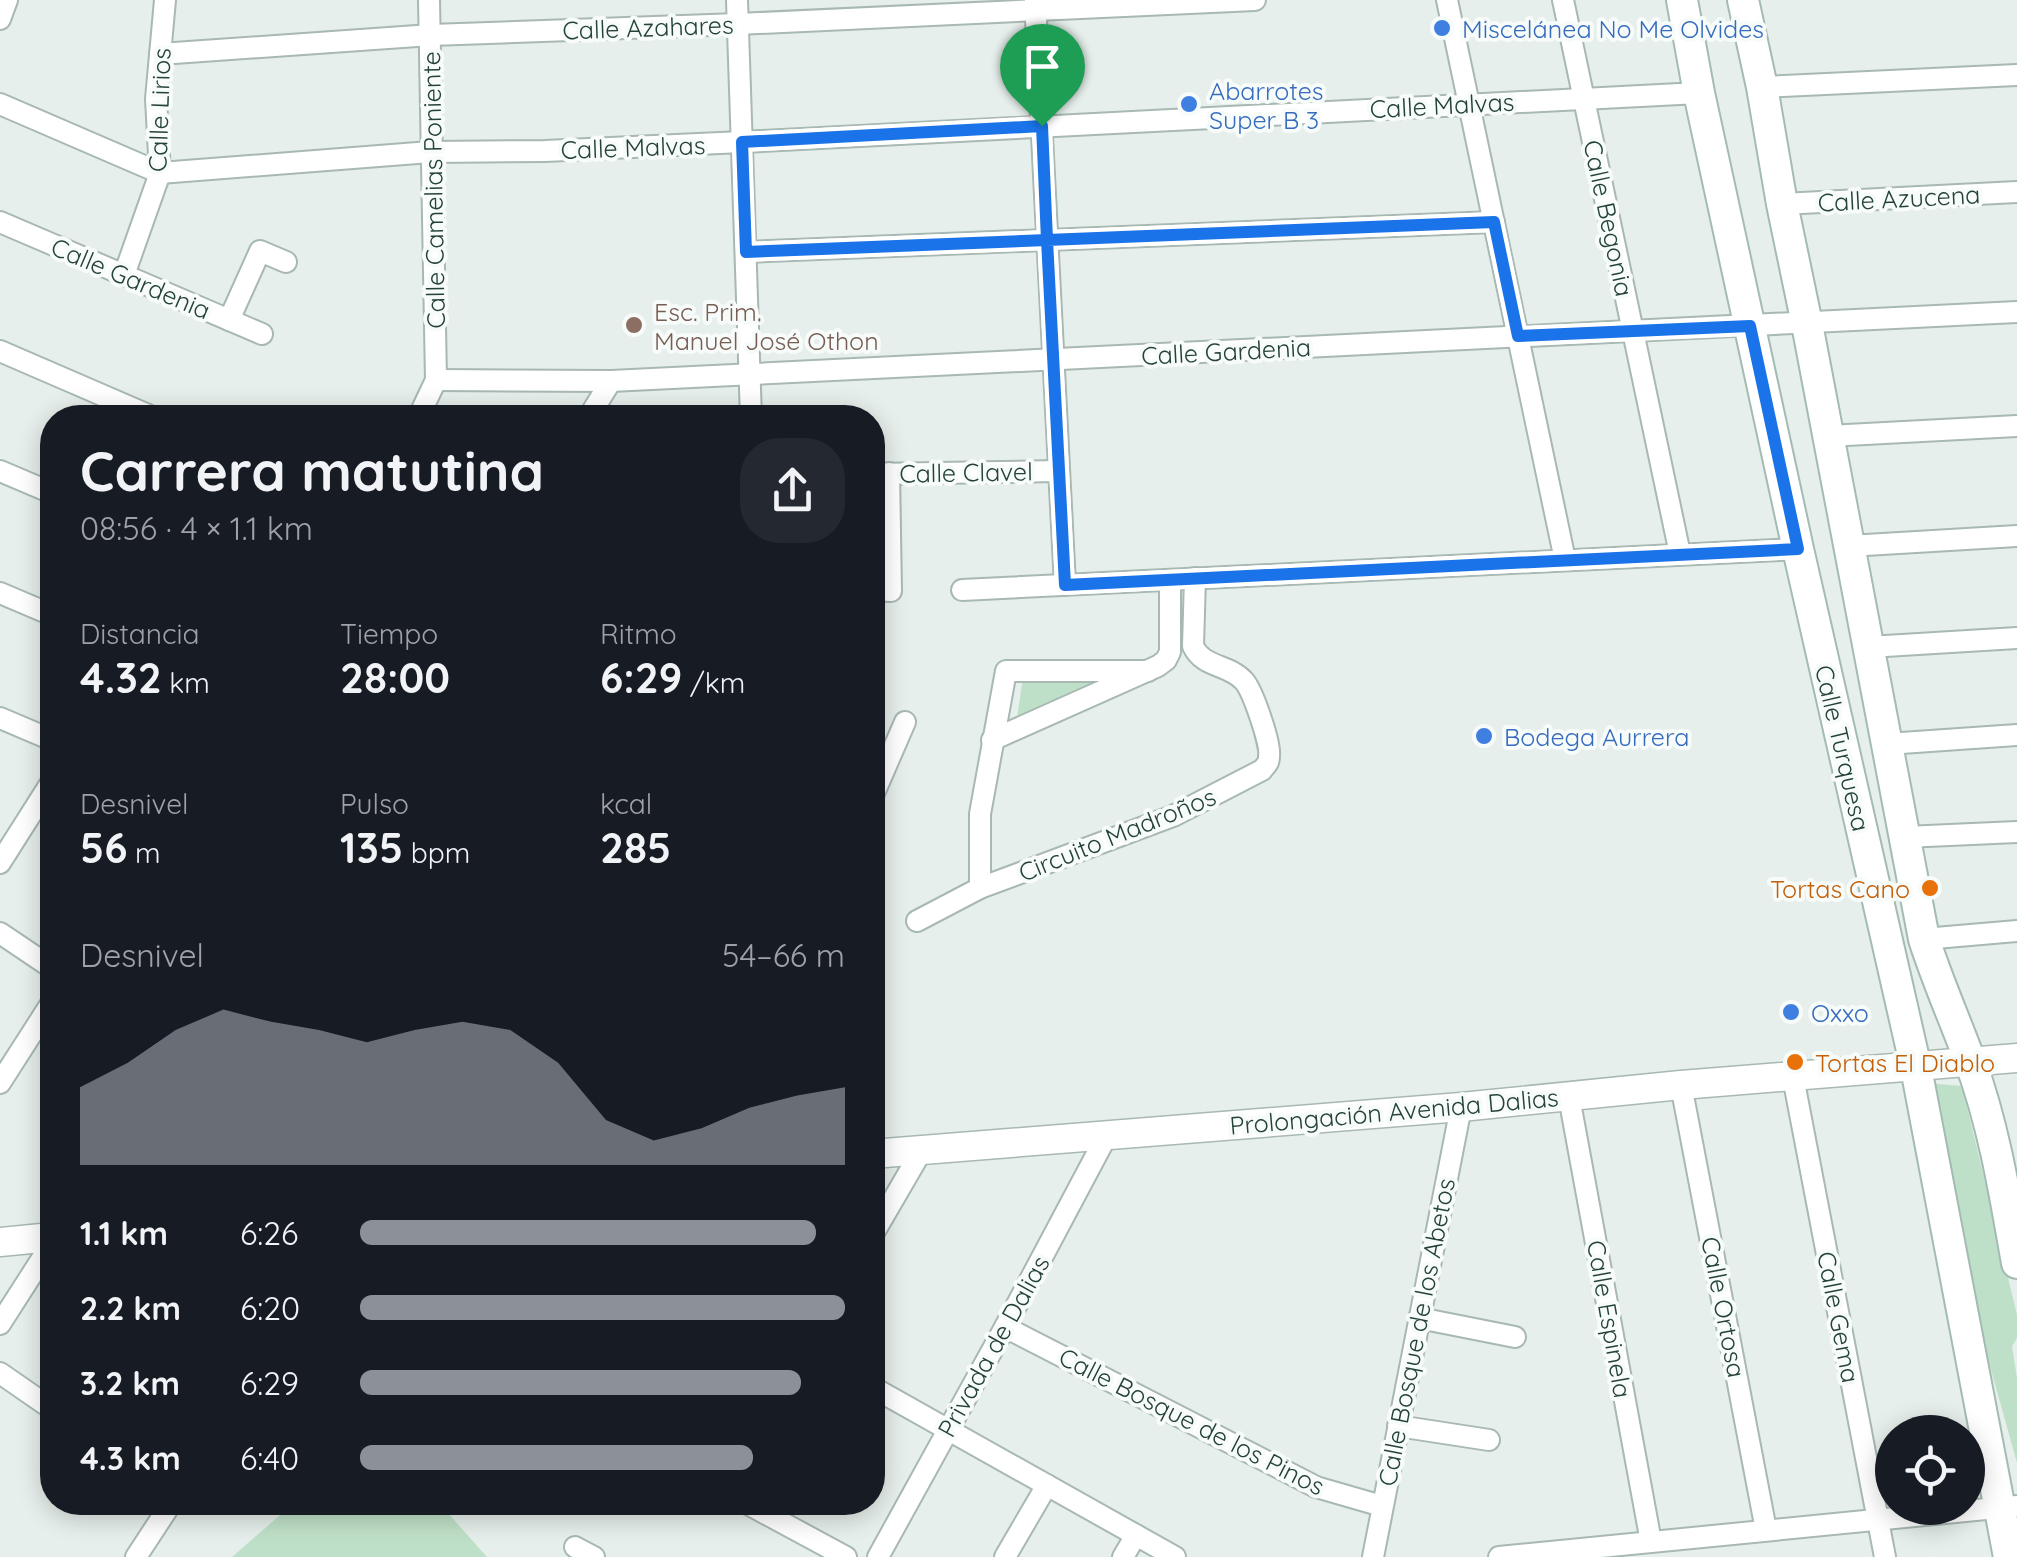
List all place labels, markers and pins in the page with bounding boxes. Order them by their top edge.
place label: Miscelánea No Me Olvides [1462,13,1764,44]
marker: Miscelánea No Me Olvides [1431,17,1453,39]
pin [1000,24,1085,127]
place label: Abarrotes Super B 3 [1209,75,1323,135]
marker: Abarrotes Super B 3 [1178,93,1200,115]
place label: Esc. Prim. Manuel José Othon [654,296,879,356]
marker: Esc. Prim. Manuel José Othon [623,314,645,336]
place label: Bodega Aurrera [1504,721,1689,752]
marker: Bodega Aurrera [1473,725,1495,747]
place label: Tortas Cano [1770,873,1910,904]
marker: Tortas Cano [1919,877,1941,899]
place label: Oxxo [1811,997,1869,1028]
marker: Oxxo [1780,1001,1802,1023]
place label: Tortas El Diablo [1815,1047,1995,1078]
marker: Tortas El Diablo [1784,1051,1806,1073]

